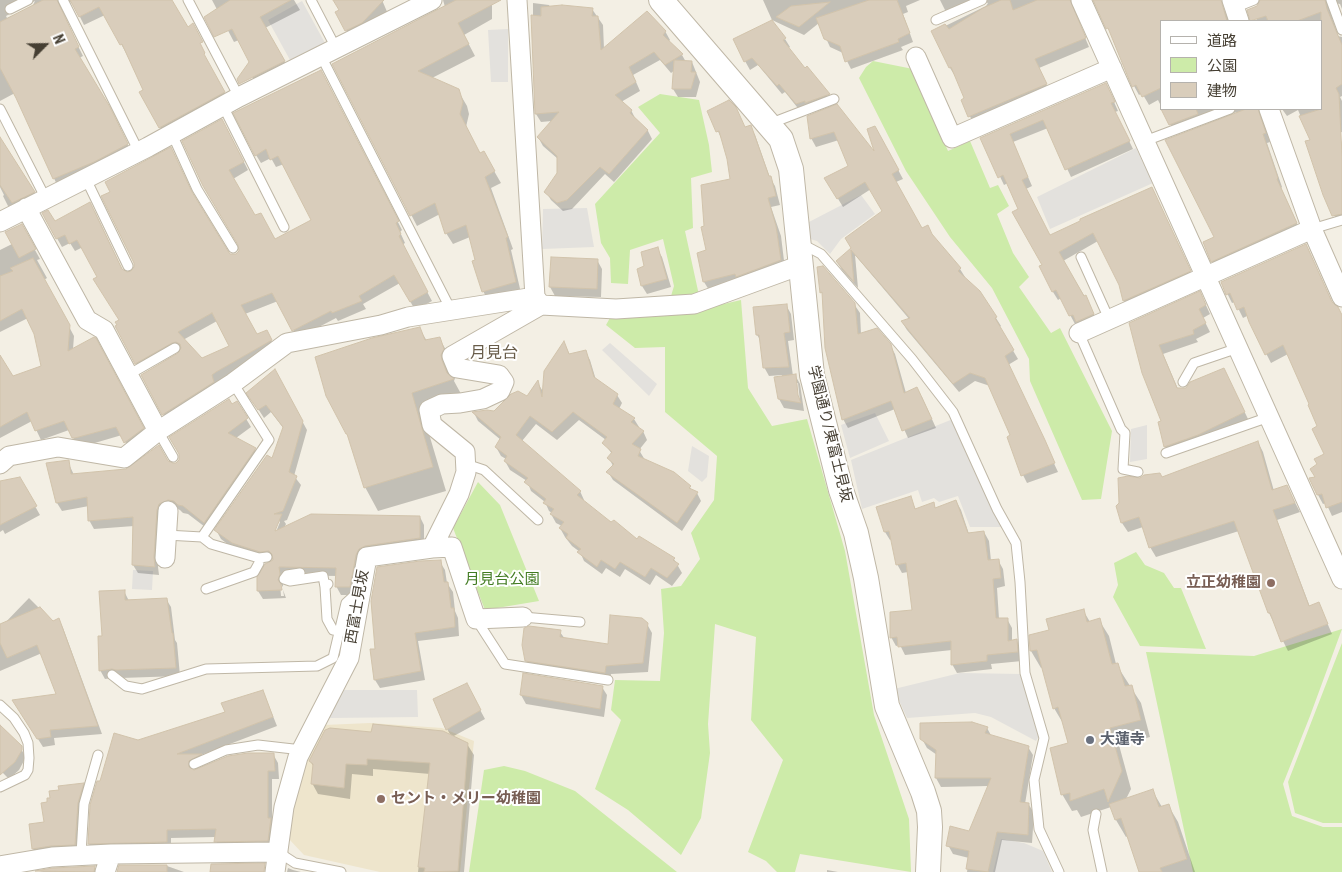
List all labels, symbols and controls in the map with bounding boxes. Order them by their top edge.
north arrow [20,20,70,70]
legend [1160,20,1322,110]
text: N [50,32,68,46]
text: 道路 [1207,32,1237,50]
text: 公園 [1207,57,1237,75]
text: 建物 [1207,82,1237,100]
district label: 月見台 [470,344,518,364]
street label: 学園通り/東富士見坂 [803,364,855,504]
street label: 西富士見坂 [343,569,373,645]
park label: 月見台公園 [465,571,539,589]
place label: 立正幼稚園 [1186,574,1261,592]
marker: 立正幼稚園 [1265,577,1277,589]
place label: 大蓮寺 [1100,731,1145,749]
marker: 大蓮寺 [1084,734,1096,746]
place label: セント・メリー幼稚園 [391,790,541,808]
marker: セント・メリー幼稚園 [375,793,387,805]

